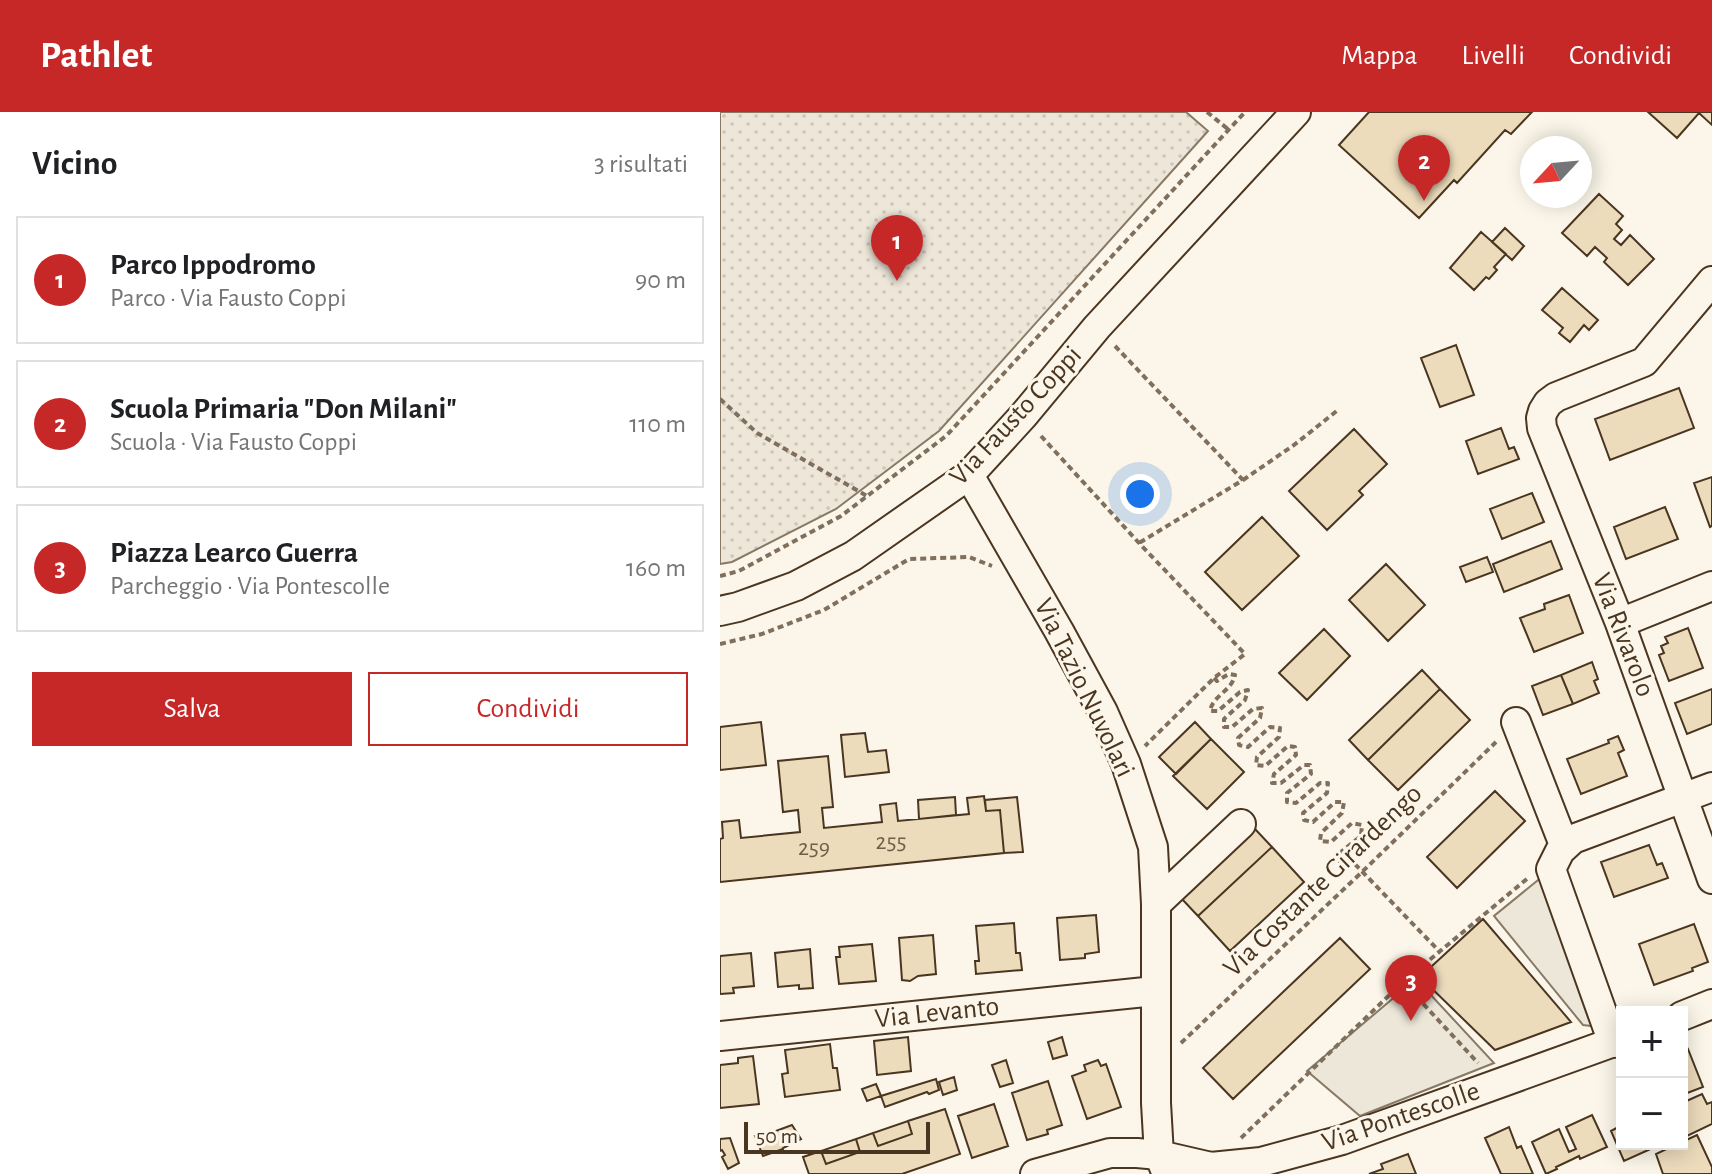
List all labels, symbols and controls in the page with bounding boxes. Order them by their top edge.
text: Pathlet [40,37,152,75]
text: Mappa [1341,42,1418,70]
text: Livelli [1462,42,1525,70]
text: Condividi [1569,42,1672,70]
pin: 2 [1398,135,1450,201]
north arrow [1520,136,1592,208]
text: Vicino [32,147,118,181]
text: 3 risultati [594,151,688,177]
pin: 1 [871,215,923,281]
text: Parco Ippodromo [110,250,316,280]
text: 1 [55,267,65,293]
text: 90 m [635,267,686,293]
text: Parco · Via Fausto Coppi [110,285,346,311]
street label: Via Fausto Coppi [945,341,1087,491]
text: Scuola Primaria "Don Milani" [110,394,457,424]
text: 2 [54,411,66,437]
text: 110 m [629,411,686,437]
text: Scuola · Via Fausto Coppi [110,429,357,455]
your location [1120,474,1160,514]
text: Piazza Learco Guerra [110,538,358,568]
text: 3 [54,555,66,581]
text: 160 m [626,555,686,581]
street label: Via Rivarolo [1587,569,1659,701]
text: Parcheggio · Via Pontescolle [110,573,390,599]
street label: Via Tazio Nuvolari [1029,594,1139,782]
button: Salva [32,672,352,746]
button: Condividi [368,672,688,746]
street label: Via Costante Girardengo [1218,779,1428,983]
house number: 255 [876,830,906,854]
house number: 259 [798,836,830,860]
pin: 3 [1385,955,1437,1021]
street label: Via Levanto [873,993,1001,1033]
map controls [1616,1006,1688,1150]
button: + [1616,1006,1688,1078]
street label: Via Pontescolle [1319,1077,1483,1157]
button: − [1616,1078,1688,1150]
scale bar [744,1118,930,1154]
text: 50 m [756,1125,798,1147]

